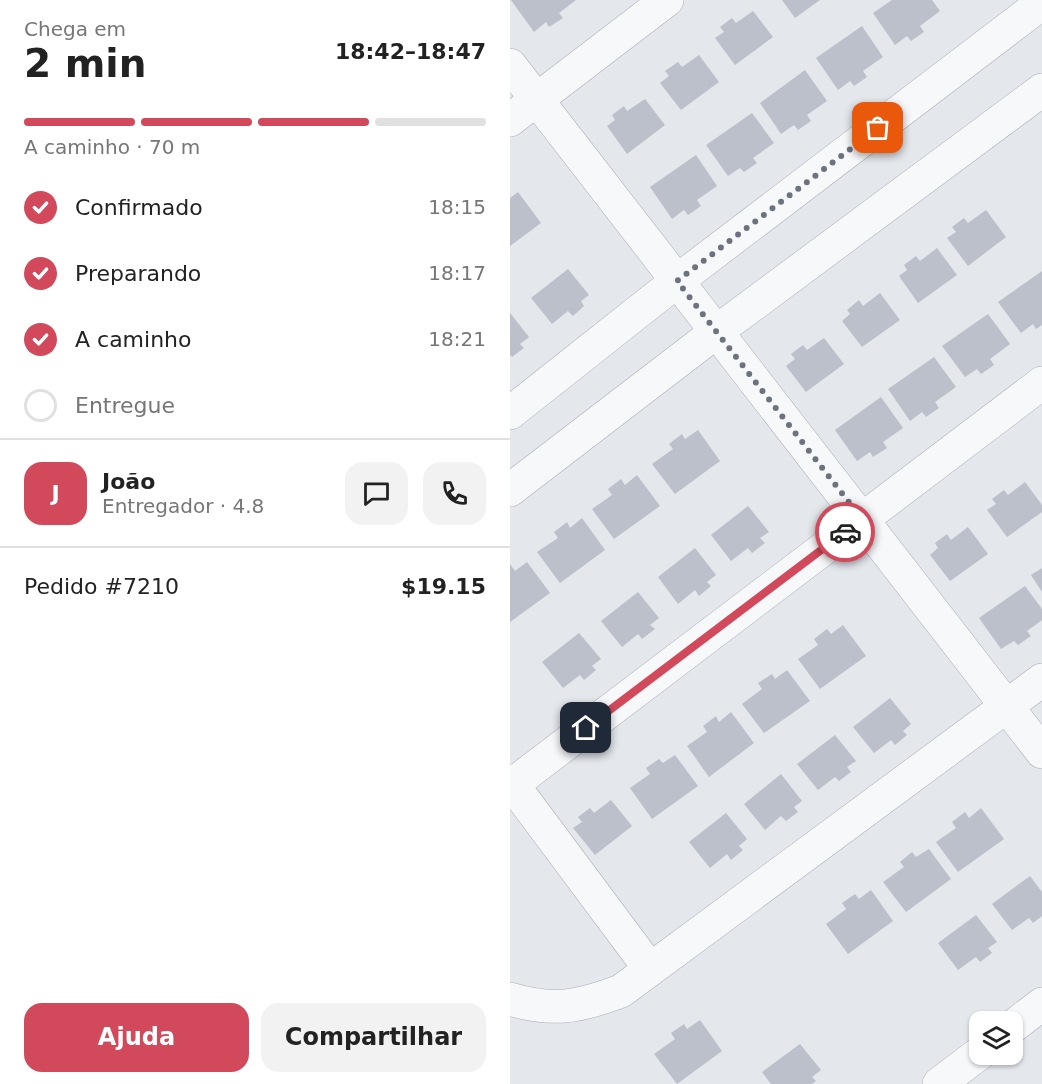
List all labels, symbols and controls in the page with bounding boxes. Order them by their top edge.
text: Chega em [24,17,126,41]
text: 18:42–18:47 [335,39,486,64]
text: 2 min [24,41,146,86]
pin [852,102,903,153]
icon: bag [861,111,894,144]
text: A caminho · 70 m [24,135,200,159]
icon: check [24,191,57,224]
text: Confirmado [75,195,203,220]
text: 18:15 [428,195,486,219]
icon: check [24,257,57,290]
text: Preparando [75,261,201,286]
text: 18:17 [428,261,486,285]
icon: check [24,323,57,356]
text: A caminho [75,327,192,352]
text: 18:21 [428,327,486,351]
text: Entregue [75,393,175,418]
button: chat [345,462,408,525]
button: phone [423,462,486,525]
text: João [102,469,155,494]
text: J [51,481,60,506]
text: Entregador · 4.8 [102,494,264,518]
courier [815,502,875,562]
icon: car [829,516,862,549]
text: Pedido #7210 [24,574,179,599]
text: $19.15 [401,574,486,599]
pin [560,702,611,753]
icon: home [569,711,602,744]
button: Ajuda [24,1003,249,1072]
button: Compartilhar [261,1003,486,1072]
map controls [969,1011,1023,1065]
button: layers [969,1011,1023,1065]

